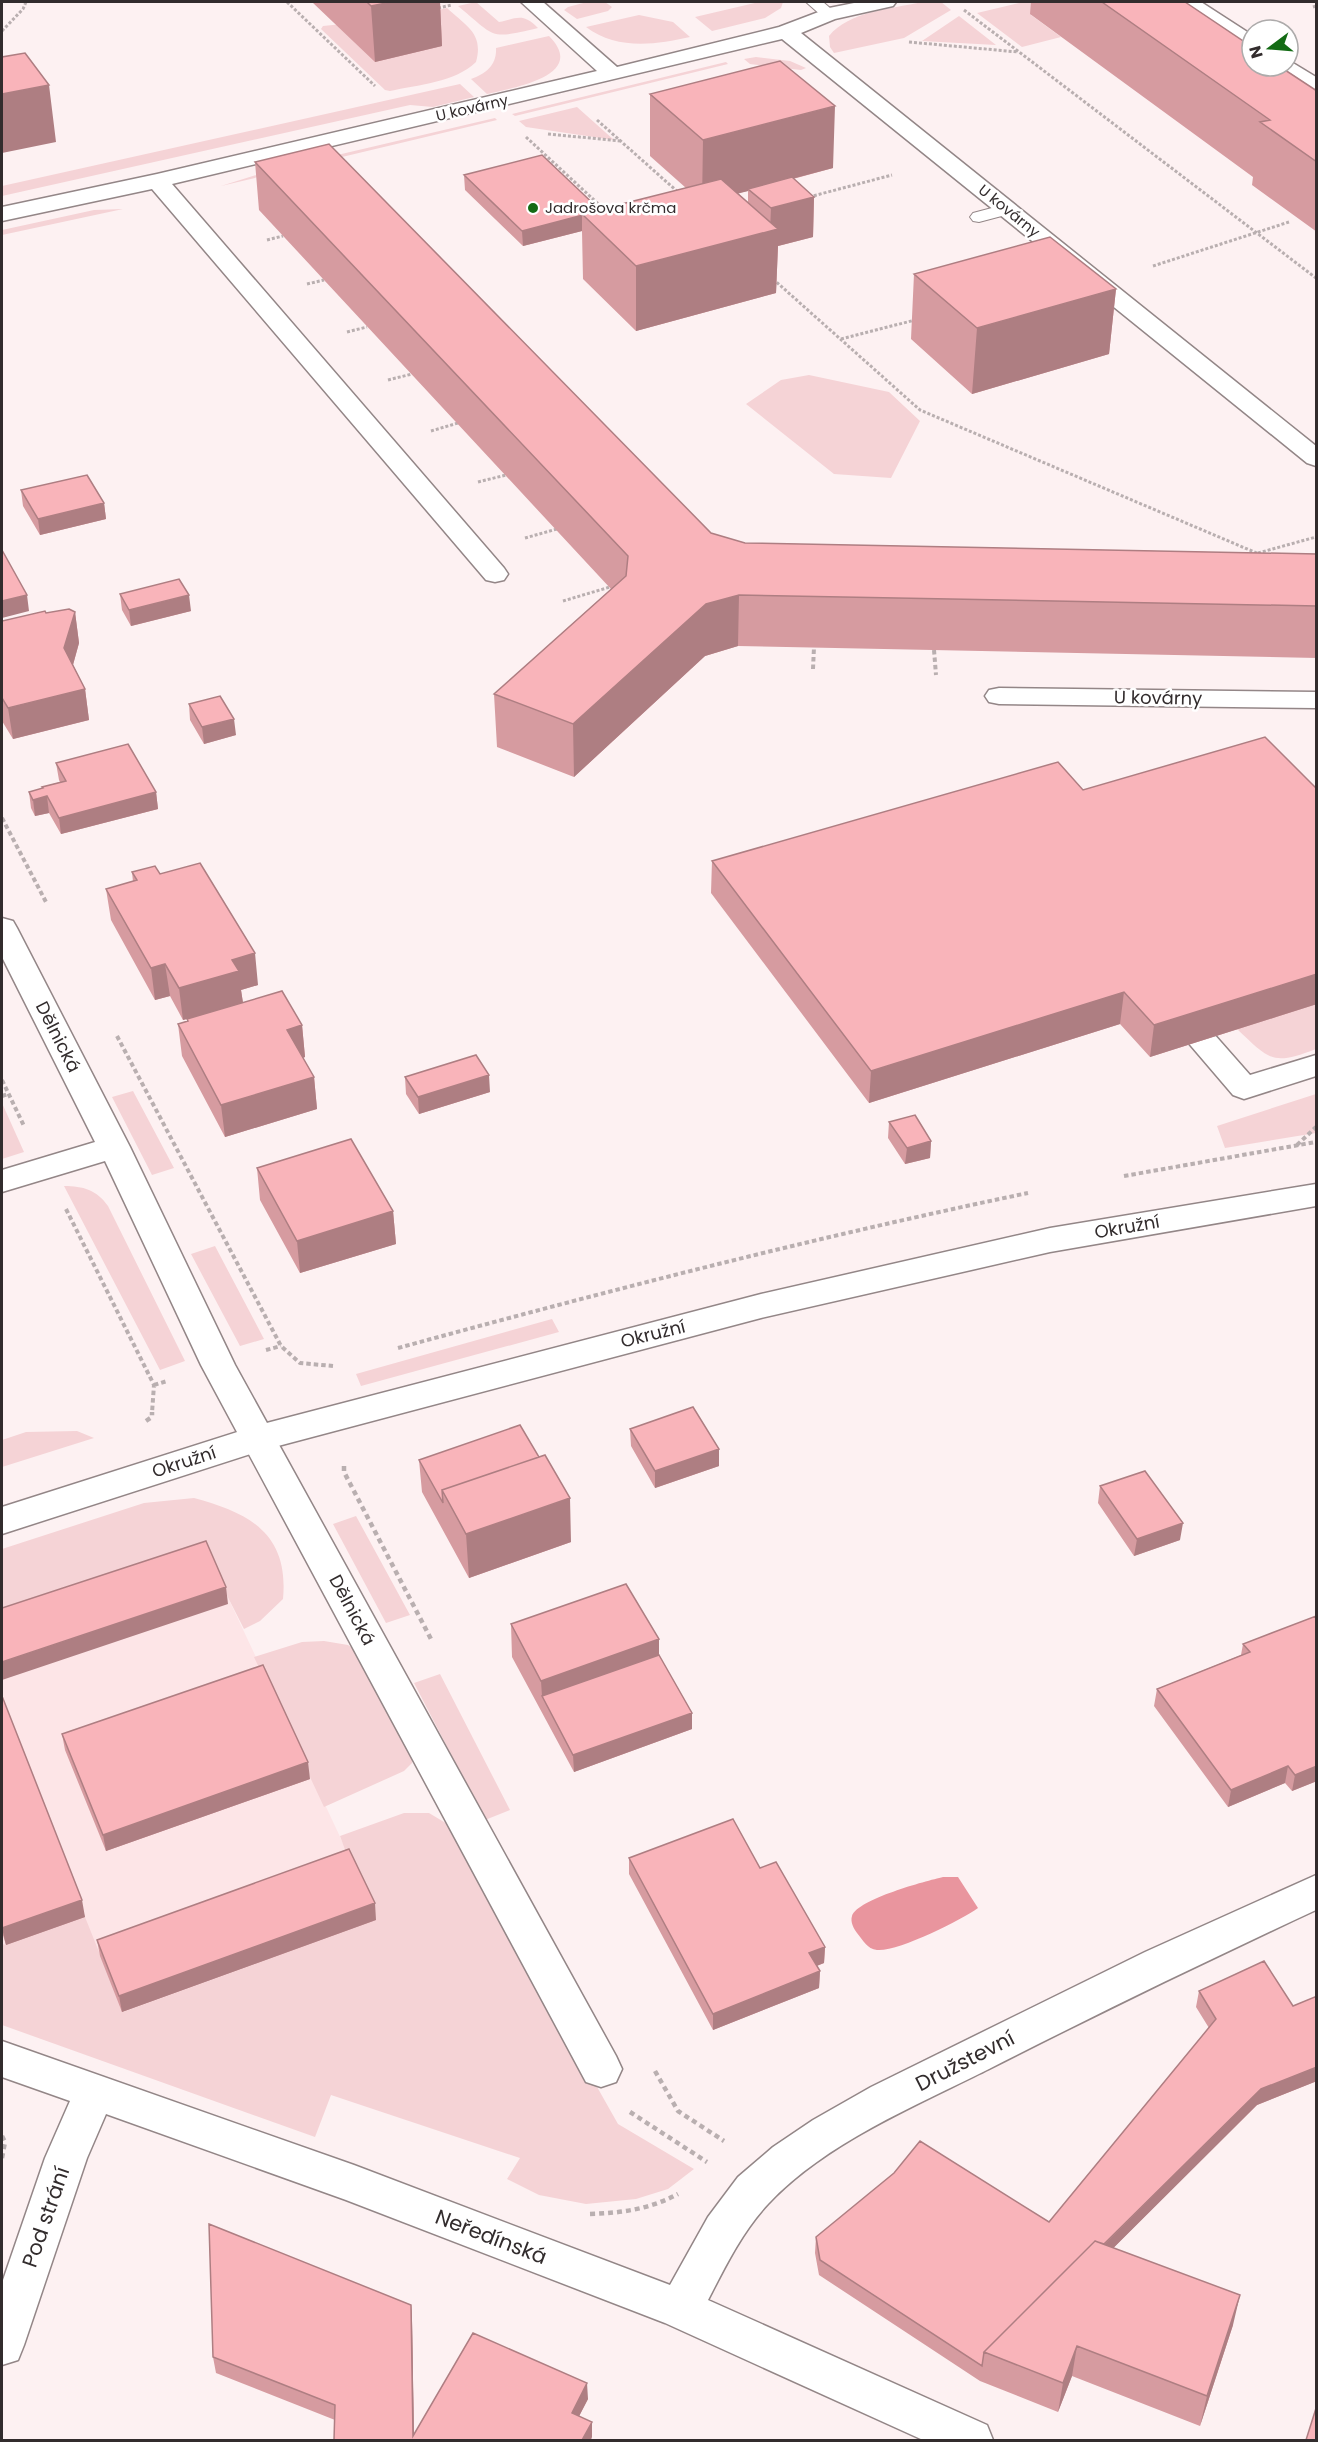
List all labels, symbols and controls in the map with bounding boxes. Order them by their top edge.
north arrow [1240,18,1300,78]
text: N [1243,43,1269,61]
street label: U kovárny [434,89,511,126]
street label: U kovárny [974,179,1045,242]
place label: Jadrošova krčma [545,197,676,218]
marker: Jadrošova krčma [526,201,540,215]
street label: U kovárny [1114,684,1202,711]
street label: Dělnická [30,997,87,1077]
street label: Okružní [1092,1208,1161,1245]
street label: Okružní [618,1313,688,1354]
street label: Okružní [149,1439,219,1484]
street label: Dělnická [323,1570,381,1649]
street label: Družstevní [910,2023,1019,2098]
street label: Pod strání [15,2163,76,2271]
street label: Neředínská [431,2202,551,2271]

